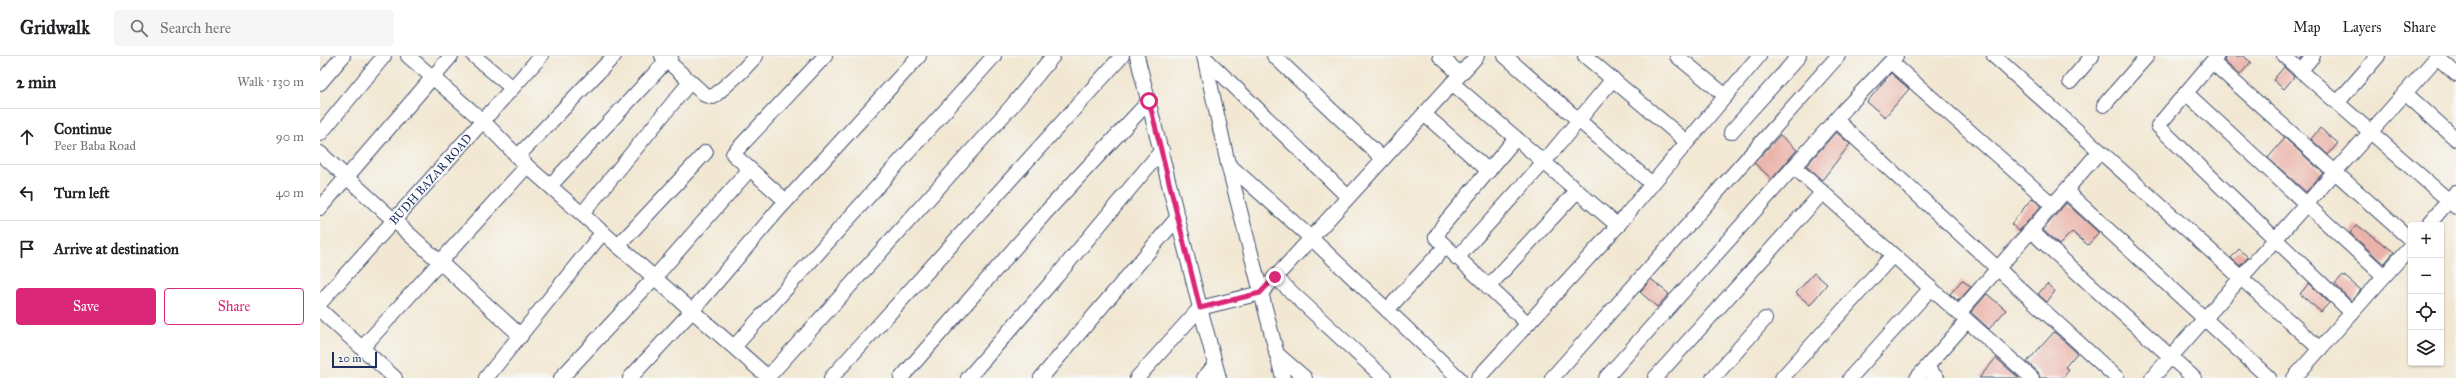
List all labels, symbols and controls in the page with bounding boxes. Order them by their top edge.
search box [114,10,394,46]
text: Gridwalk [20,16,90,39]
icon: search [128,17,150,39]
text: Search here [160,19,231,37]
text: Map [2293,19,2321,36]
text: Layers [2343,19,2381,36]
text: Share [2403,19,2436,36]
text: 2 min [16,72,56,93]
text: Walk · 130 m [237,74,304,90]
route start [1140,92,1158,110]
text: Continue [54,120,112,138]
icon: ahead [16,126,38,148]
text: 90 m [276,129,304,145]
street label: BUDH BAZAR ROAD [386,131,475,228]
text: Peer Baba Road [54,138,136,154]
icon: left [16,182,38,204]
text: Turn left [54,184,110,202]
text: 40 m [275,185,304,201]
map controls [2408,222,2444,366]
button: + [2408,222,2444,258]
icon: arrive [16,238,38,260]
text: Arrive at destination [54,240,179,258]
button: − [2408,258,2444,294]
route end [1266,268,1284,286]
button: Save [16,288,156,325]
button: Share [164,288,304,325]
button: locate [2408,294,2444,330]
button: layers [2408,330,2444,366]
scale bar [332,350,377,369]
text: 20 m [338,352,361,365]

